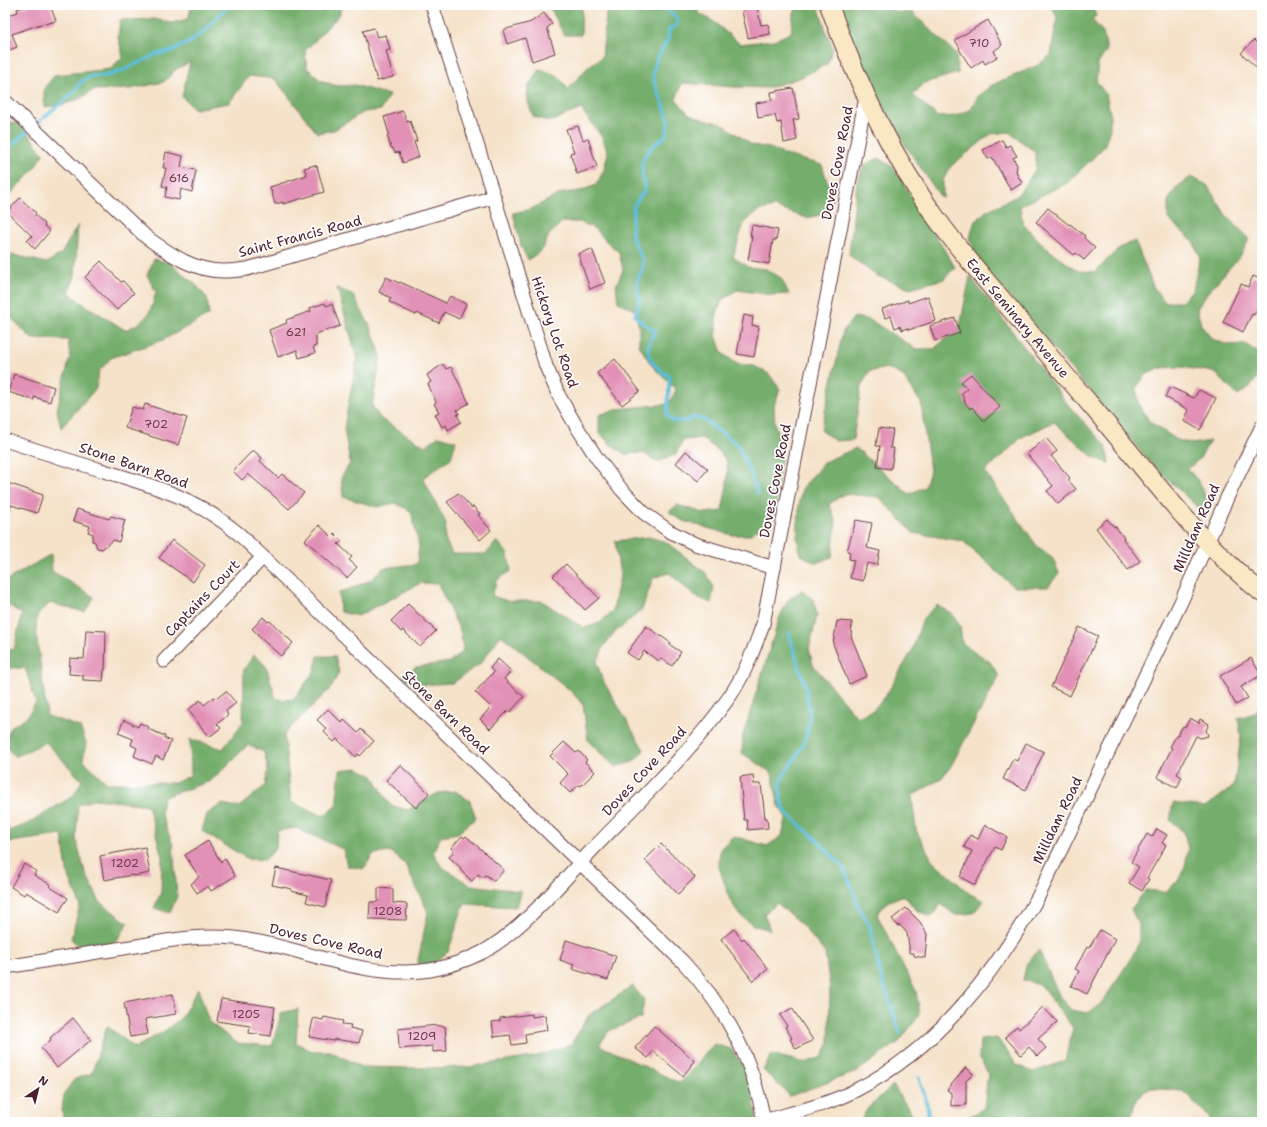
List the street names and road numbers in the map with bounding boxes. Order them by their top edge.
street label: Doves Cove Road [817,104,857,222]
street label: Saint Francis Road [236,211,364,261]
street label: East Seminary Avenue [962,254,1074,382]
street label: Hickory Lot Road [527,274,583,390]
street label: Doves Cove Road [755,422,795,540]
street label: Stone Barn Road [77,438,191,492]
street label: Milldam Road [1168,481,1224,575]
street label: Captains Court [161,556,243,640]
street label: Stone Barn Road [399,666,493,758]
street label: Doves Cove Road [598,722,690,819]
street label: Milldam Road [1028,773,1086,867]
street label: Doves Cove Road [268,919,385,963]

